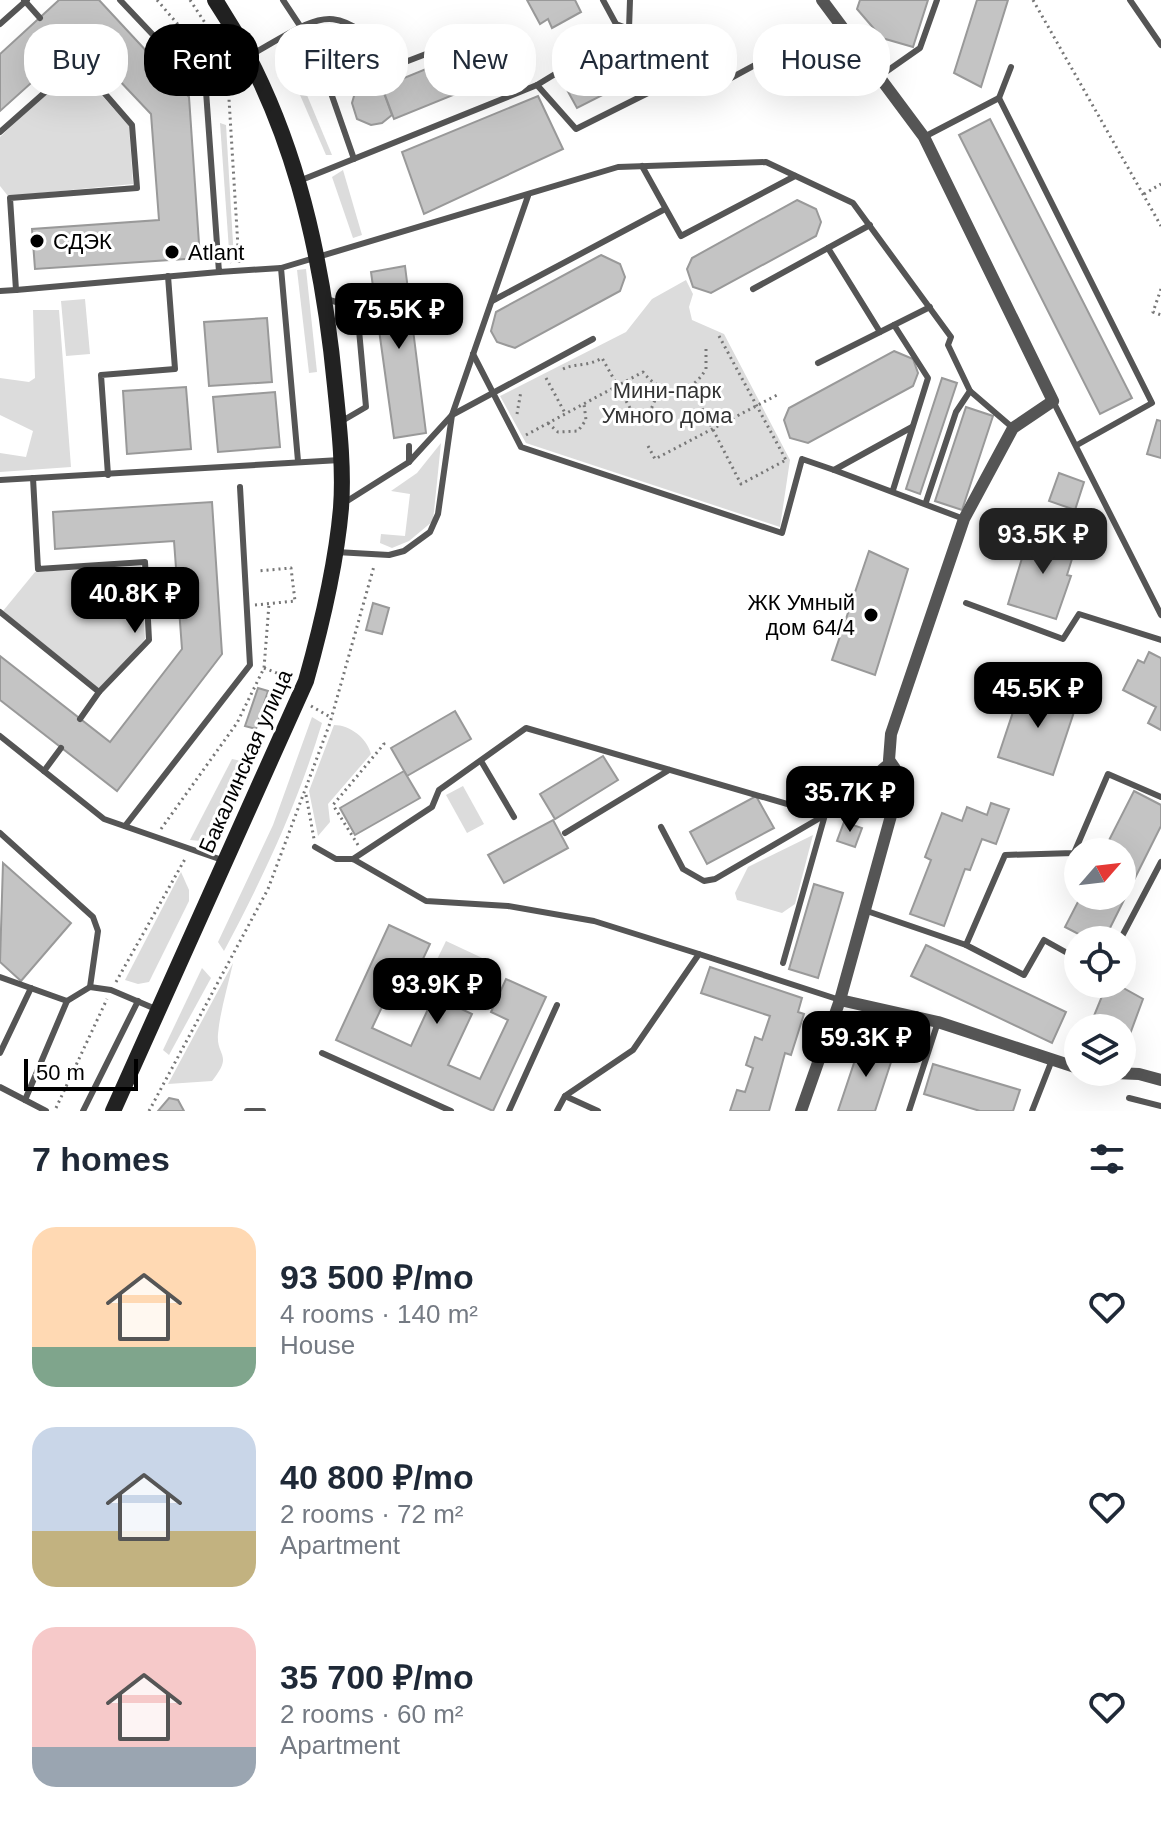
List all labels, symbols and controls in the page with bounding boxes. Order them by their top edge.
chip: Buy [24,24,128,96]
chip: Rent [144,24,259,96]
chip: Filters [275,24,408,96]
chip: New [424,24,536,96]
chip: Apartment [552,24,737,96]
chip: House [753,24,890,96]
place label: СДЭК [53,229,112,254]
marker: СДЭК [28,232,46,250]
place label: Atlant [188,240,244,265]
marker: Atlant [163,243,181,261]
pin: 75.5K ₽ [325,283,473,351]
text: 75.5K ₽ [353,294,445,324]
park label: Мини-парк Умного дома [602,378,733,428]
pin: 93.5K ₽ [969,508,1117,576]
text: 93.5K ₽ [997,519,1089,549]
pin: 40.8K ₽ [61,567,209,635]
text: 40.8K ₽ [89,578,181,608]
place label: ЖК Умный дом 64/4 [747,590,855,640]
marker: ЖК Умный дом 64/4 [862,606,880,624]
pin: 45.5K ₽ [964,662,1112,730]
street label: Бакалинская улица [194,665,297,857]
text: 45.5K ₽ [992,673,1084,703]
pin: 35.7K ₽ [776,766,924,834]
text: 35.7K ₽ [804,777,896,807]
north arrow [1064,838,1136,910]
map controls [1064,838,1136,1086]
button: locate [1064,926,1136,998]
pin: 93.9K ₽ [363,958,511,1026]
text: 93.9K ₽ [391,969,483,999]
pin: 59.3K ₽ [792,1011,940,1079]
button: layers [1064,1014,1136,1086]
text: 59.3K ₽ [820,1022,912,1052]
scale bar [24,1055,138,1091]
text: 50 m [36,1060,85,1085]
icon: filters [1085,1137,1129,1181]
text: 7 homes [32,1140,170,1178]
text: 93 500 ₽/mo [280,1258,474,1296]
icon: home [96,1259,192,1355]
icon: heart [1085,1285,1129,1329]
text: 4 rooms · 140 m² [280,1299,478,1329]
text: House [280,1330,355,1360]
text: 40 800 ₽/mo [280,1458,474,1496]
icon: home [96,1459,192,1555]
icon: heart [1085,1485,1129,1529]
text: 2 rooms · 72 m² [280,1499,464,1529]
text: Apartment [280,1530,400,1560]
text: 35 700 ₽/mo [280,1658,474,1696]
icon: home [96,1659,192,1755]
icon: heart [1085,1685,1129,1729]
text: 2 rooms · 60 m² [280,1699,464,1729]
text: Apartment [280,1730,400,1760]

